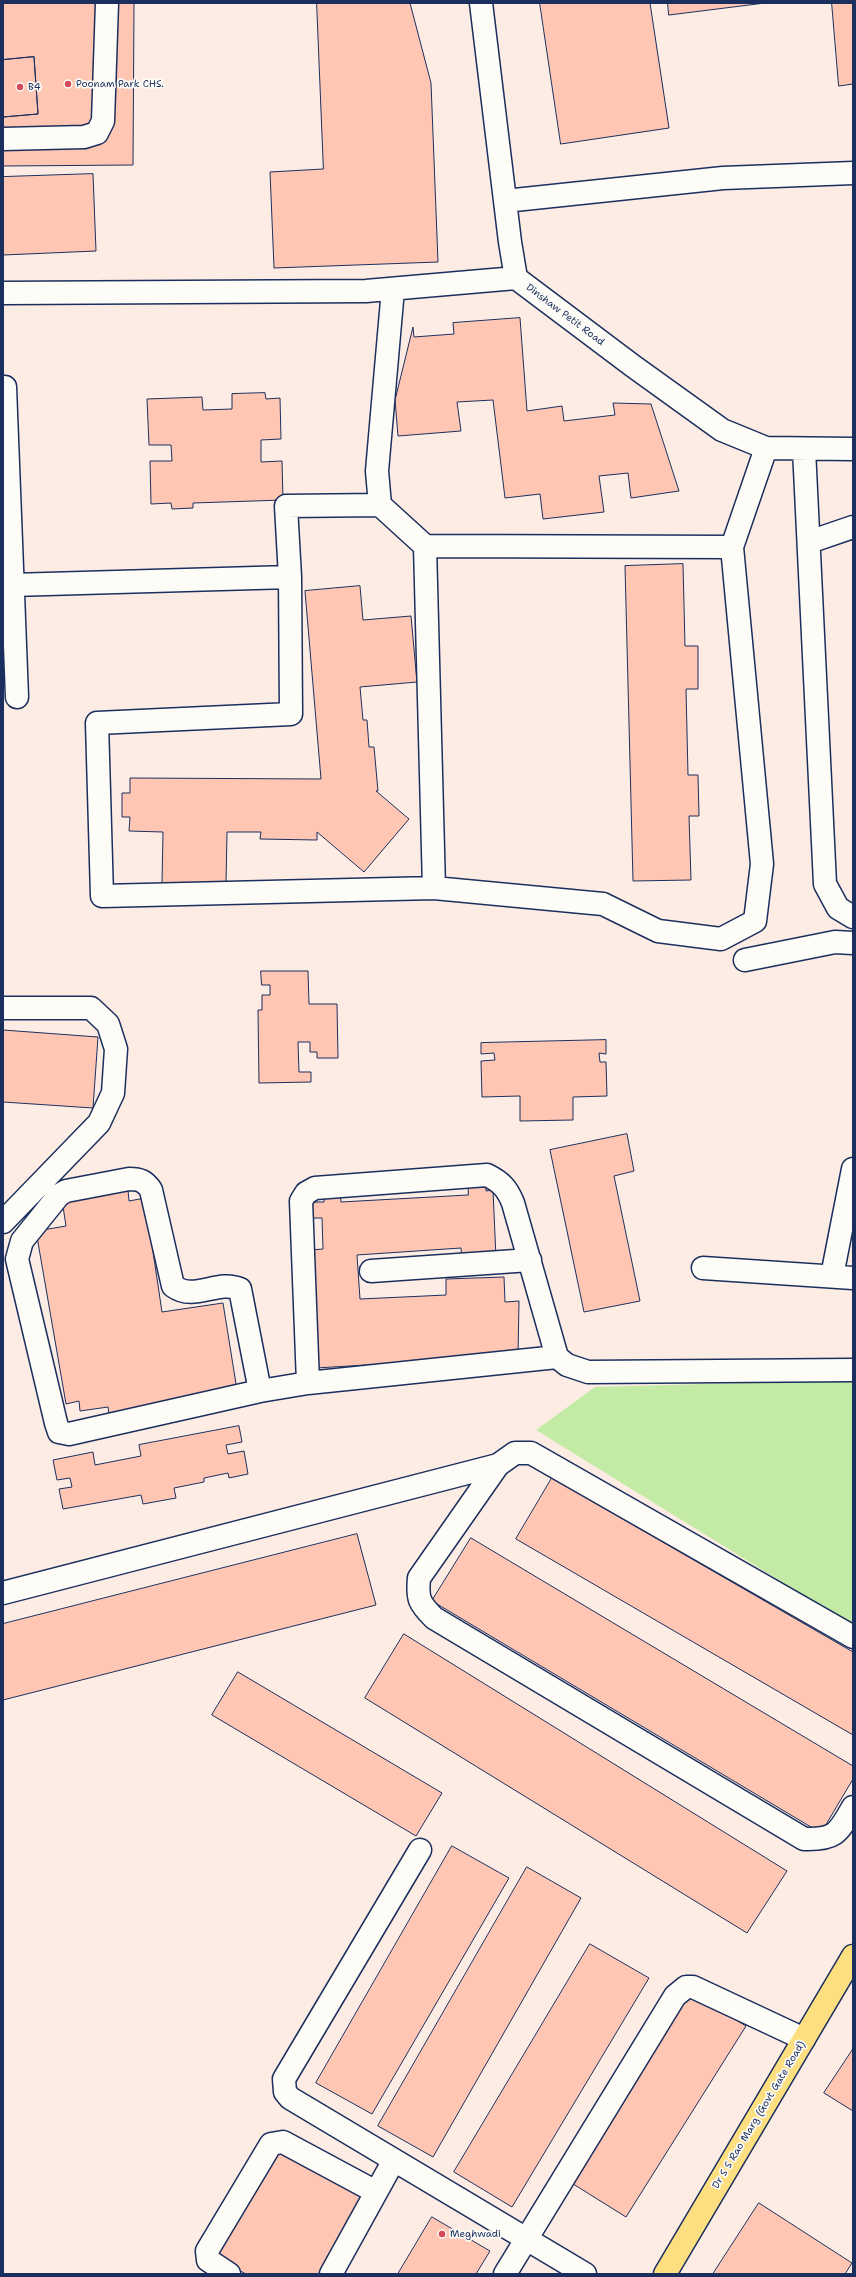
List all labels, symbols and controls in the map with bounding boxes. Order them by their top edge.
place label: Poonam Park CHS. [76,78,164,90]
marker: Poonam Park CHS. [63,79,73,89]
place label: B4 [28,81,41,93]
marker: B4 [15,82,25,92]
street label: Dinshaw Petit Road [523,282,607,348]
street label: Dr S S Rao Marg (Govt Gate Road) [710,2039,808,2191]
place label: Meghwadi [450,2228,501,2240]
marker: Meghwadi [437,2229,447,2239]

